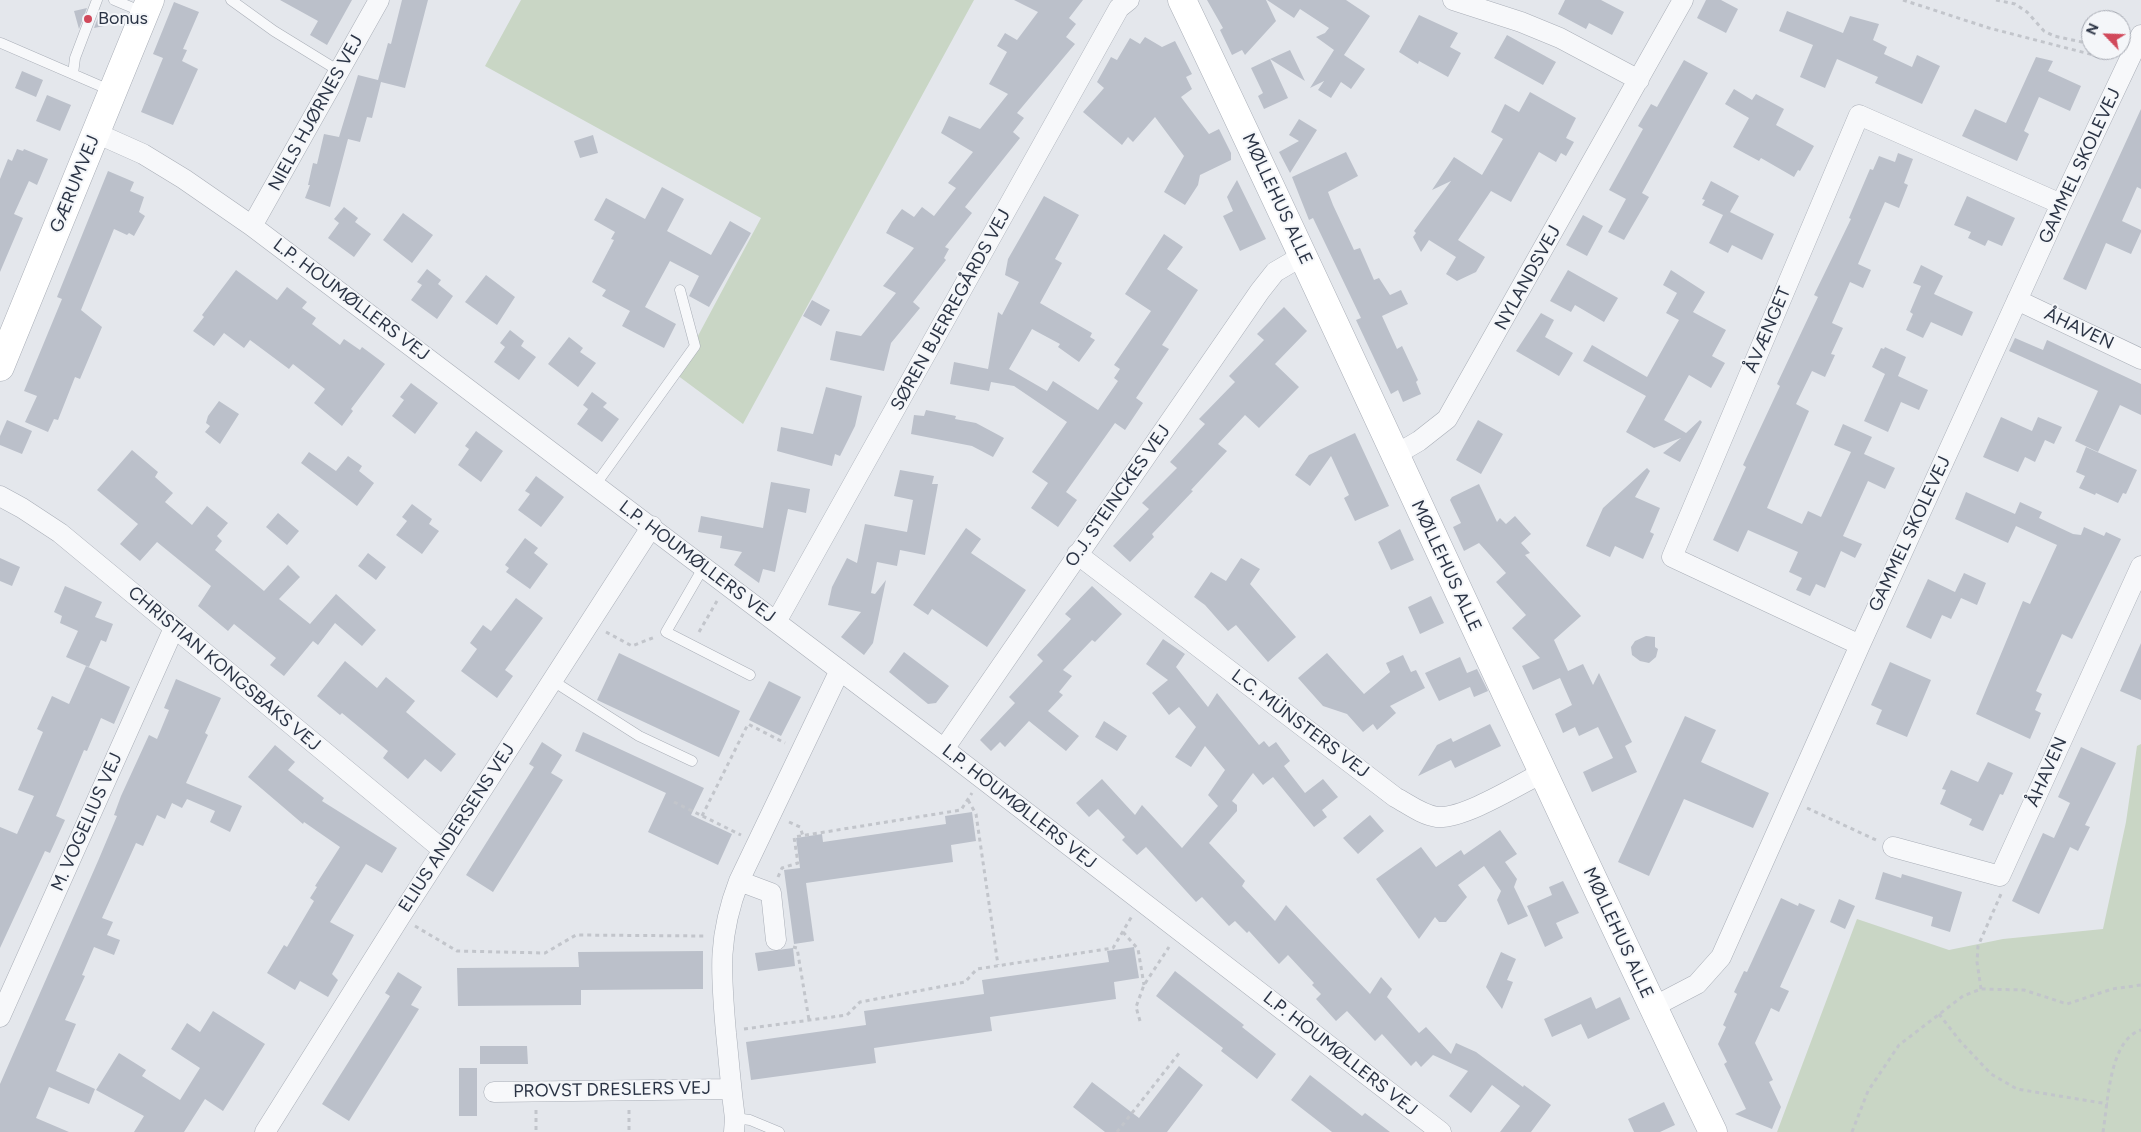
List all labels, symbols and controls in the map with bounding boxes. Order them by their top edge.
place label: Bonus [98,8,148,30]
north arrow [2081,10,2131,60]
marker: Bonus [82,13,94,25]
text: N [2083,21,2103,38]
street label: NIELS HJØRNES VEJ [264,31,368,195]
street label: GAMMEL SKOLEVEJ [2034,85,2126,247]
street label: MØLLEHUS ALLE [1237,130,1317,268]
street label: GÆRUMVEJ [46,132,104,236]
street label: SØREN BJERREGÅRDS VEJ [887,205,1015,415]
street label: NYLANDSVEJ [1490,222,1566,334]
street label: L.P. HOUMØLLERS VEJ [269,234,433,366]
street label: ÅVÆNGET [1740,284,1796,376]
street label: ÅHAVEN [2041,304,2117,354]
street label: O.J. STEINCKES VEJ [1061,421,1175,571]
street label: GAMMEL SKOLEVEJ [1864,453,1956,615]
street label: L.P. HOUMØLLERS VEJ [615,496,779,628]
street label: MØLLEHUS ALLE [1406,497,1486,635]
street label: CHRISTIAN KONGSBAKS VEJ [123,582,325,756]
street label: L.C. MÜNSTERS VEJ [1227,665,1373,783]
street label: ÅHAVEN [2022,734,2072,810]
street label: ELIUS ANDERSENS VEJ [394,739,520,917]
street label: L.P. HOUMØLLERS VEJ [938,740,1100,874]
street label: M. VOGELIUS VEJ [47,750,127,894]
street label: MØLLEHUS ALLE [1578,864,1658,1002]
street label: L.P. HOUMØLLERS VEJ [1259,987,1421,1121]
street label: PROVST DRESLERS VEJ [513,1077,711,1103]

